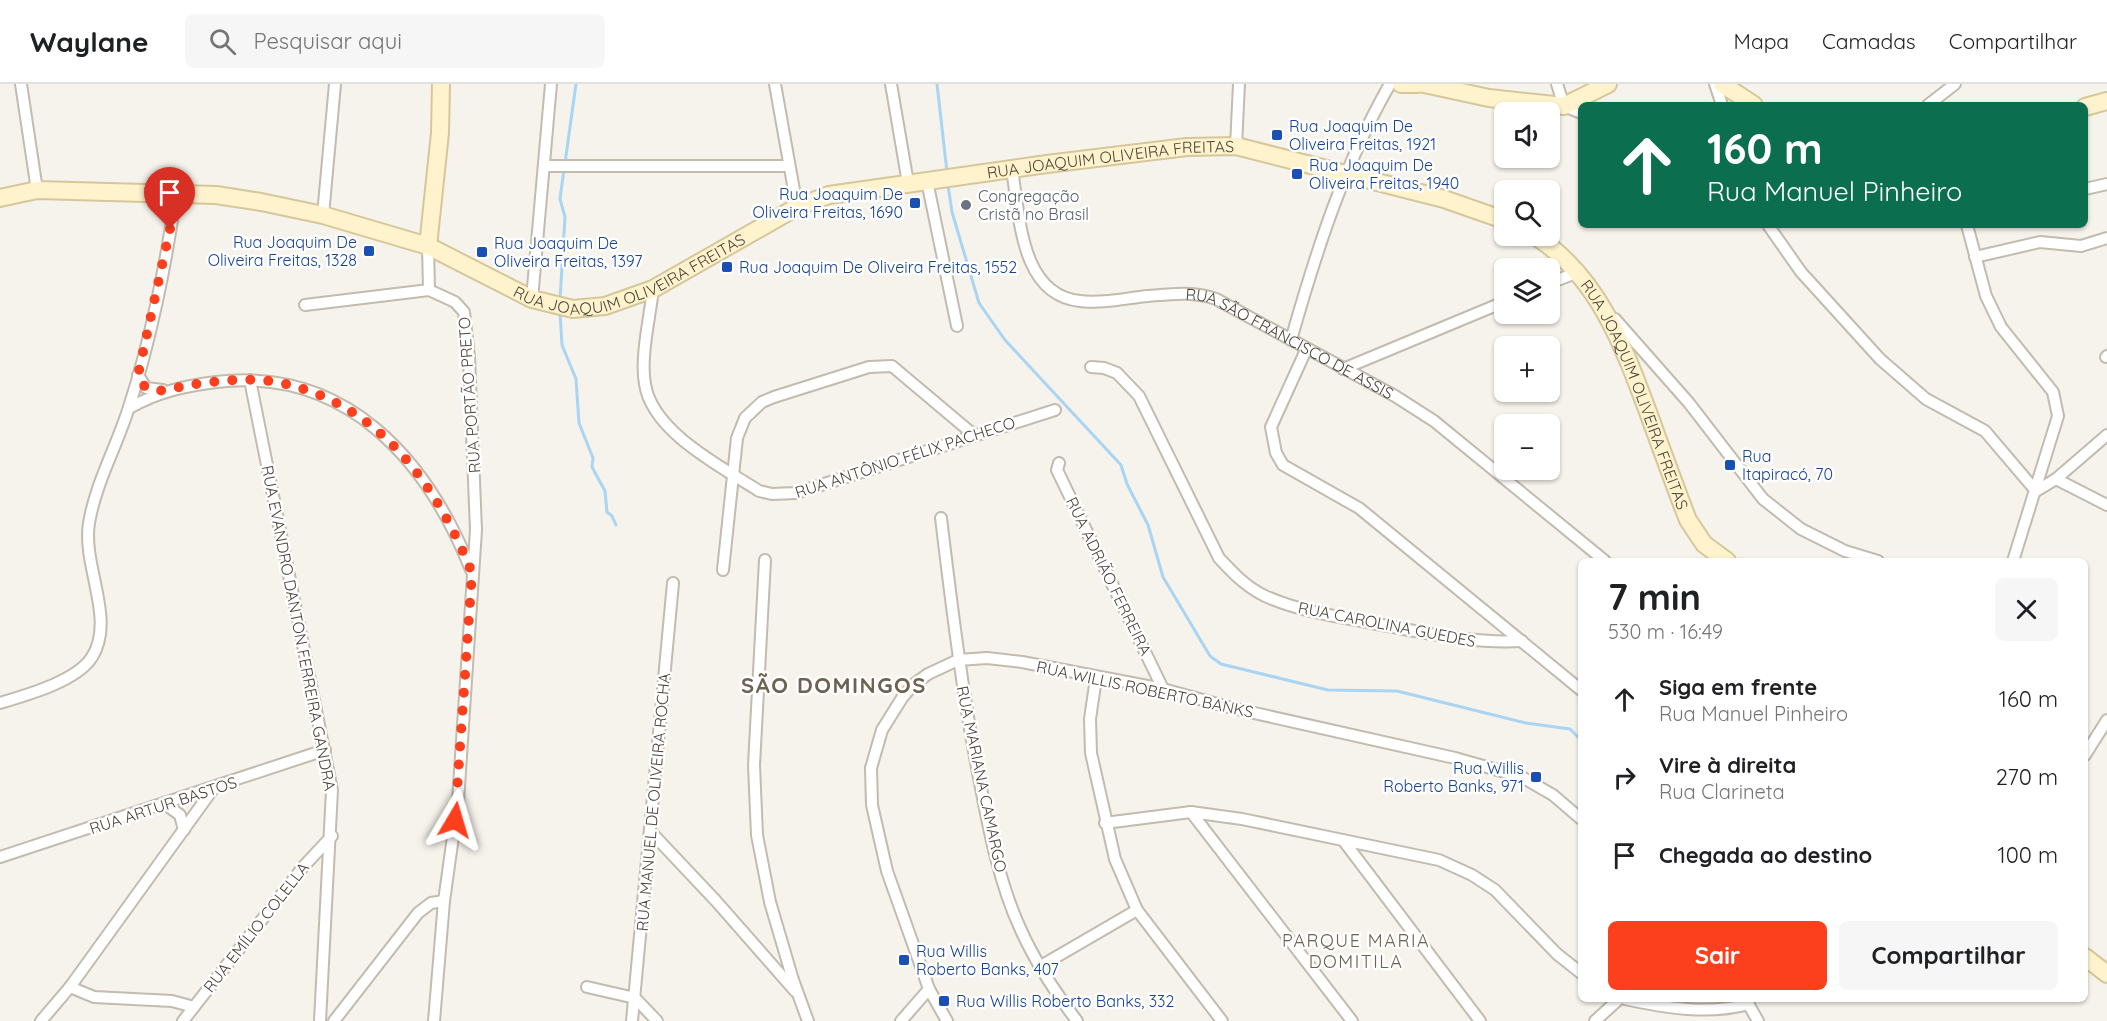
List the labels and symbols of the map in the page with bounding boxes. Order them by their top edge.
place label: Rua Joaquim De Oliveira Freitas, 1921 [1289,116,1436,154]
marker: Rua Joaquim De Oliveira Freitas, 1921 [1270,128,1284,142]
street label: RUA JOAQUIM OLIVEIRA FREITAS [985,136,1234,182]
place label: Rua Joaquim De Oliveira Freitas, 1940 [1309,155,1459,193]
pin [144,167,195,229]
marker: Rua Joaquim De Oliveira Freitas, 1940 [1290,167,1304,181]
place label: Rua Joaquim De Oliveira Freitas, 1690 [753,184,903,222]
place label: Congregação Cristã no Brasil [978,186,1089,224]
marker: Rua Joaquim De Oliveira Freitas, 1690 [908,196,922,210]
marker: Congregação Cristã no Brasil [959,198,973,212]
street label: RUA JOAQUIM OLIVEIRA FREITAS [510,229,748,319]
place label: Rua Joaquim De Oliveira Freitas, 1328 [208,232,357,270]
place label: Rua Joaquim De Oliveira Freitas, 1397 [494,233,642,271]
marker: Rua Joaquim De Oliveira Freitas, 1328 [362,244,376,258]
marker: Rua Joaquim De Oliveira Freitas, 1397 [475,245,489,259]
place label: Rua Joaquim De Oliveira Freitas, 1552 [739,257,1017,277]
marker: Rua Joaquim De Oliveira Freitas, 1552 [720,260,734,274]
street label: RUA JOAQUIM OLIVEIRA FREITAS [1576,276,1693,512]
street label: RUA SÃO FRANCISCO DE ASSIS [1185,284,1397,403]
street label: RUA PORTÃO PRETO [454,316,484,474]
street label: RUA ANTÔNIO FÉLIX PACHECO [792,412,1018,502]
place label: Rua Itapiracó, 70 [1742,446,1833,484]
marker: Rua Itapiracó, 70 [1723,458,1737,472]
street label: RUA EVANDRO DANTON FERREIRA GANDRA [258,463,340,793]
street label: RUA ADRIÃO FERREIRA [1062,493,1156,659]
street label: RUA CAROLINA GUEDES [1297,597,1477,651]
street label: RUA WILLIS ROBERTO BANKS [1035,656,1255,722]
district label: SÃO DOMINGOS [741,671,927,699]
street label: RUA MANUEL DE OLIVEIRA ROCHA [632,672,674,932]
street label: RUA MARIANA CAMARGO [952,684,1012,874]
place label: Rua Willis Roberto Banks, 971 [1383,758,1524,796]
marker: Rua Willis Roberto Banks, 971 [1529,770,1543,784]
street label: RUA ARTUR BASTOS [87,772,239,838]
position arrow [423,788,487,852]
street label: RUA EMÍLIO COLELLA [199,858,313,996]
district label: PARQUE MARIA DOMITILA [1282,929,1430,973]
place label: Rua Willis Roberto Banks, 407 [916,941,1059,979]
marker: Rua Willis Roberto Banks, 407 [897,953,911,967]
place label: Rua Willis Roberto Banks, 332 [956,991,1174,1011]
marker: Rua Willis Roberto Banks, 332 [937,994,951,1008]

